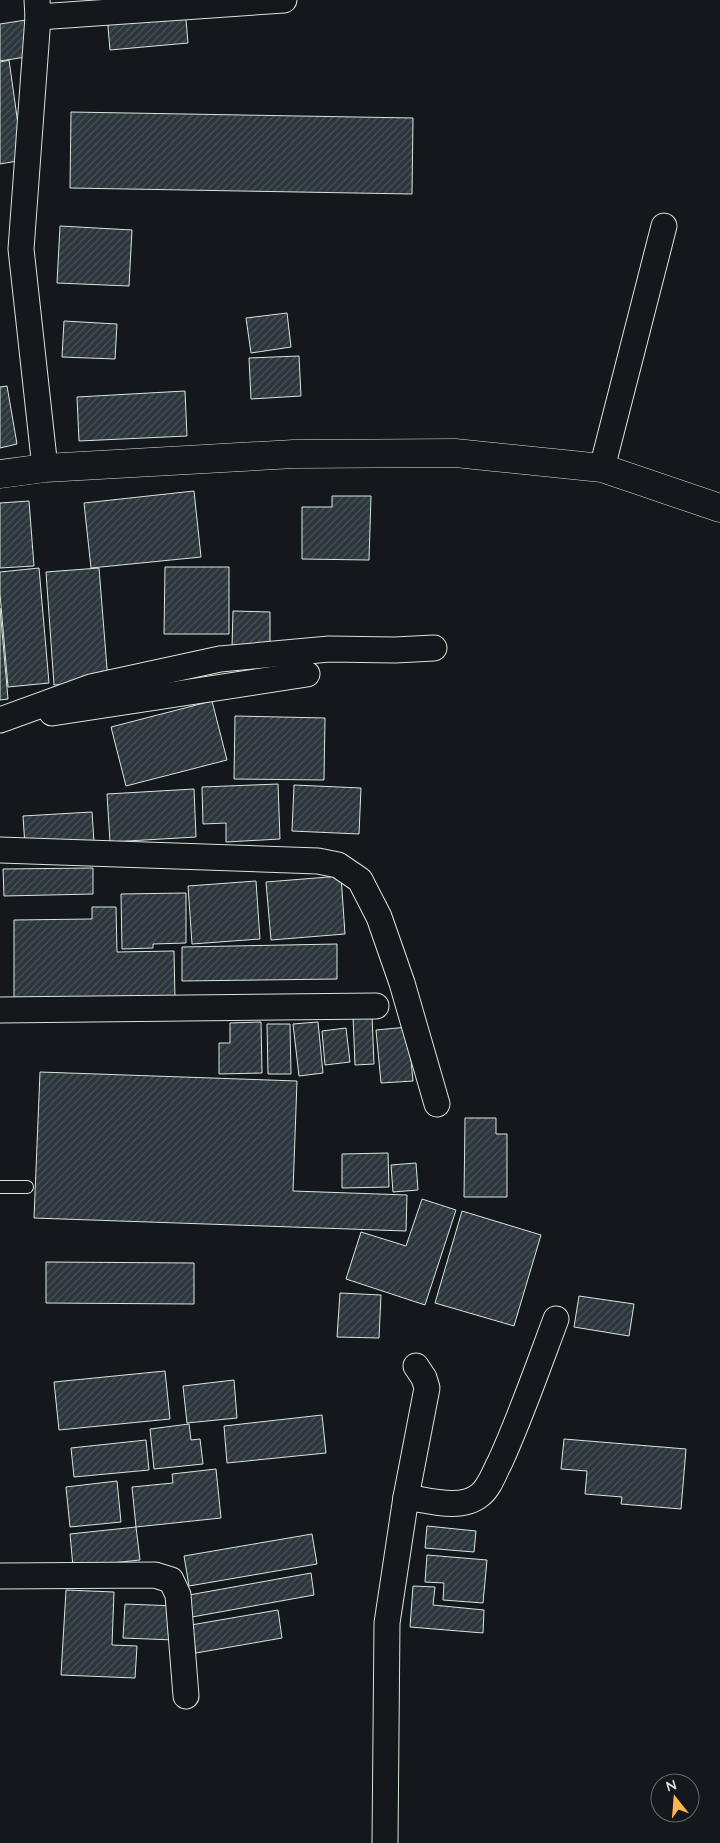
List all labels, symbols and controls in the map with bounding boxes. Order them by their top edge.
north arrow [650,1773,700,1823]
text: N [664,1775,679,1796]

